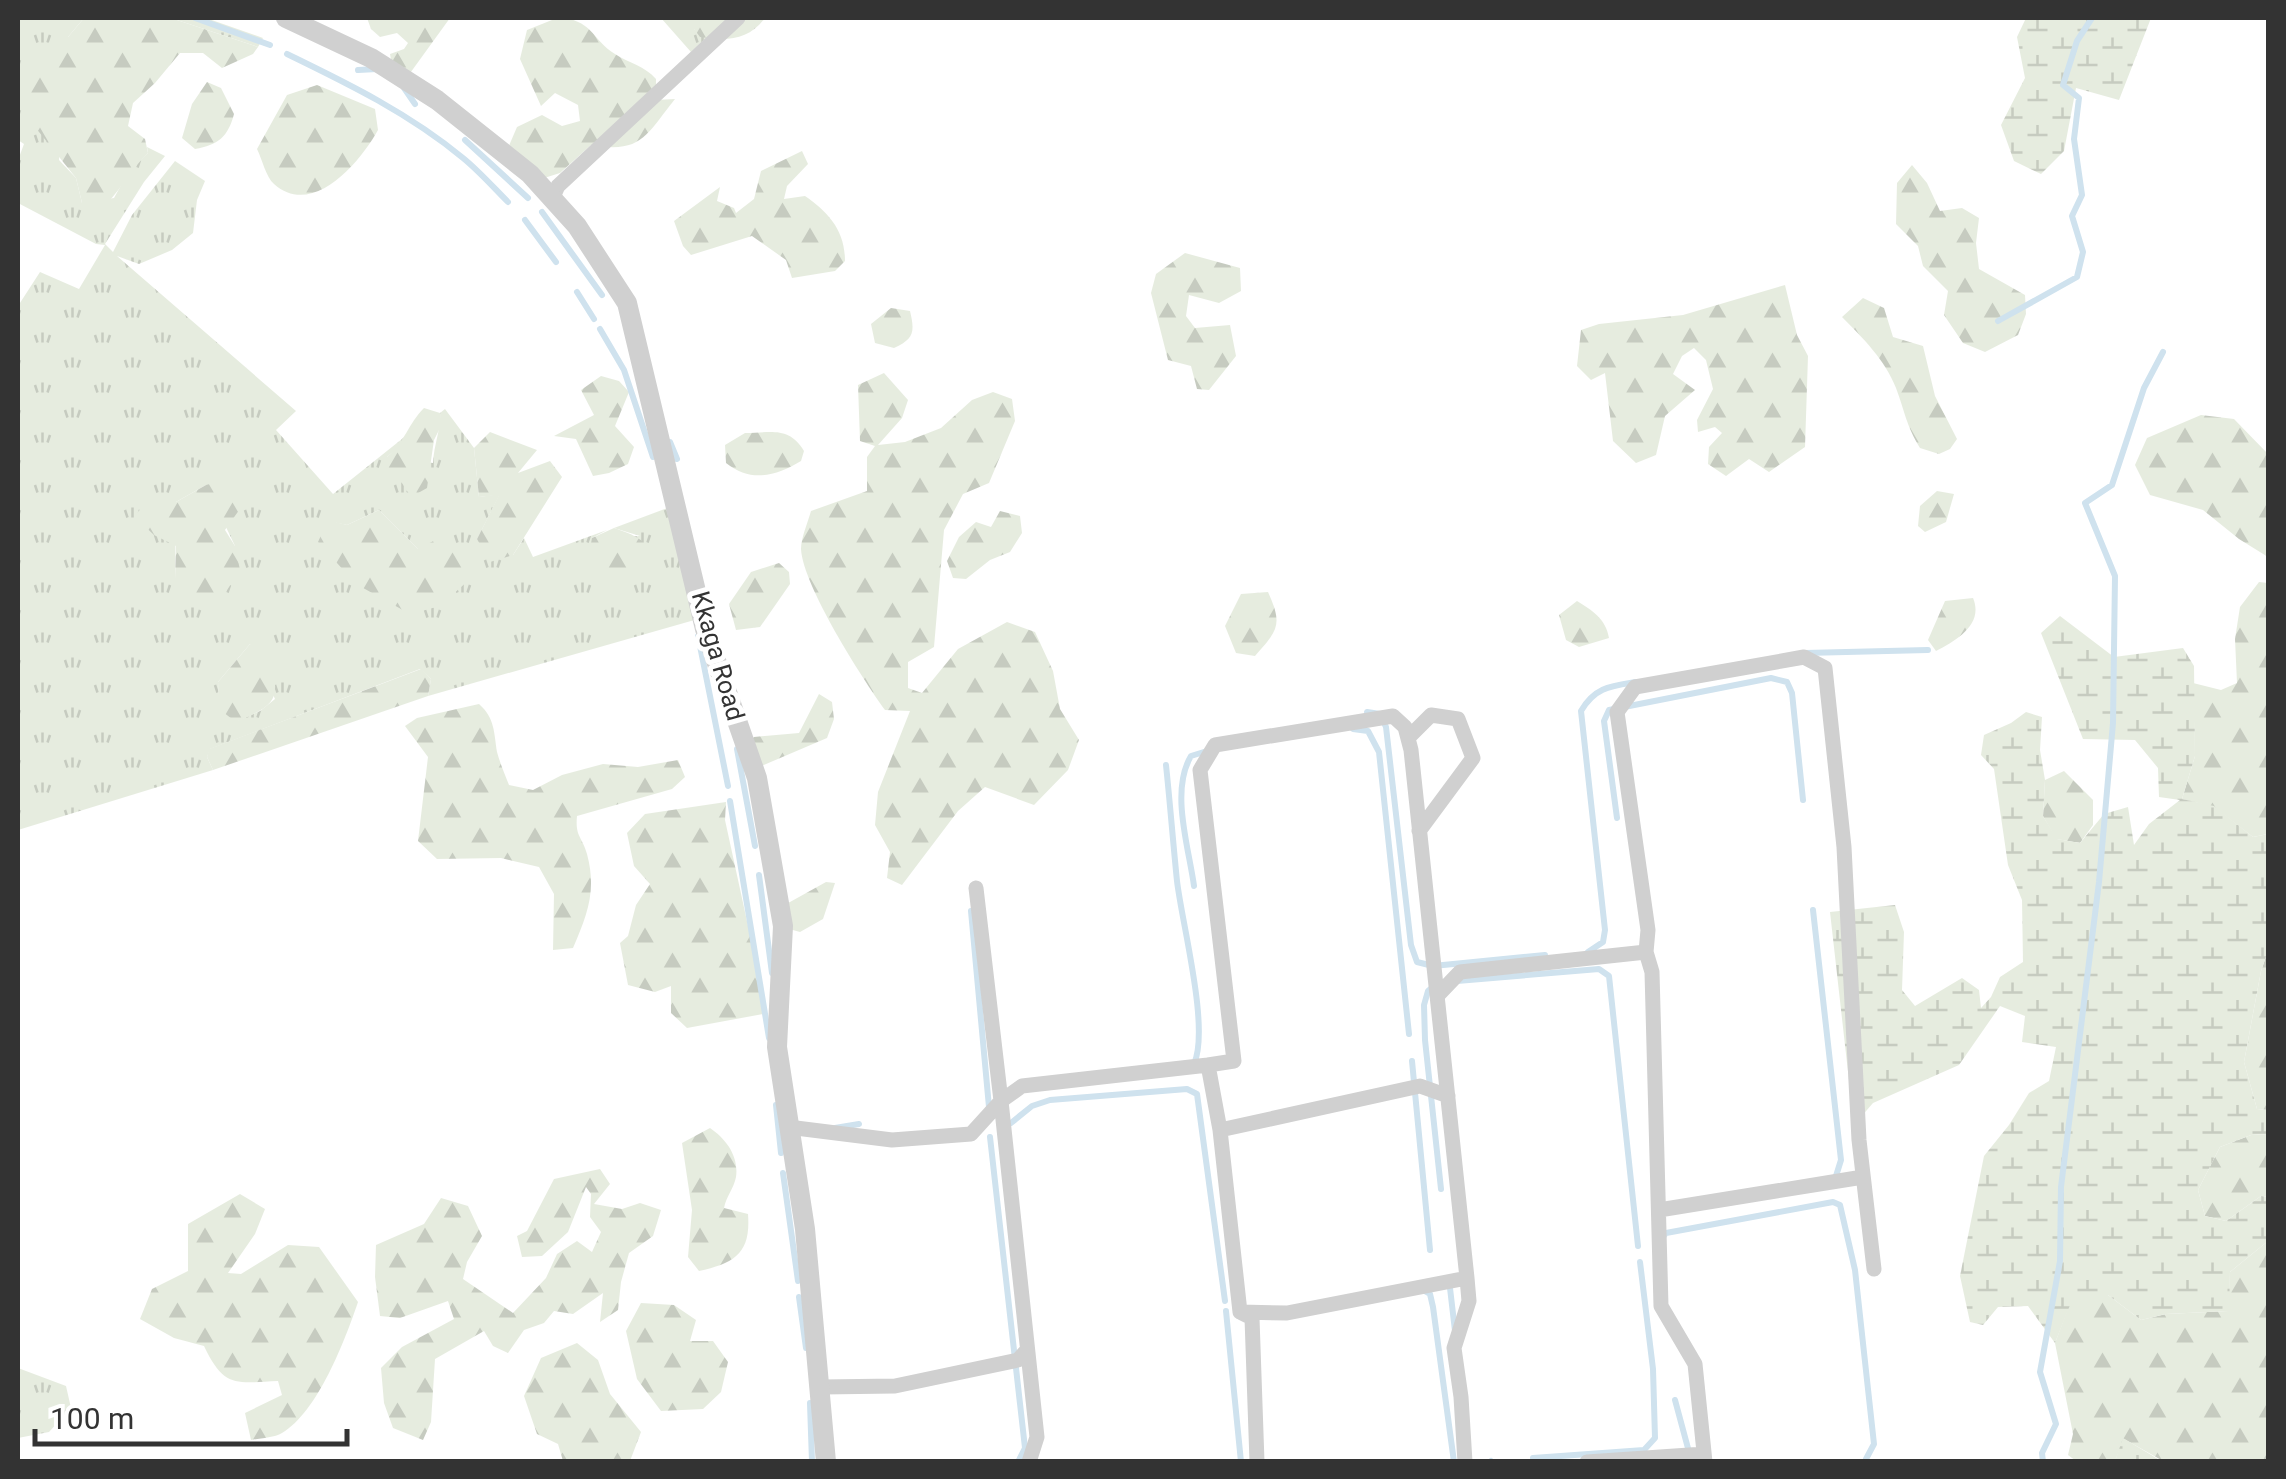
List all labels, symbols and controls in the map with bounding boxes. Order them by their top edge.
street label: Kkaga Road [686,588,750,724]
scale bar [35,1384,348,1446]
text: 100 m [50,1401,134,1436]

